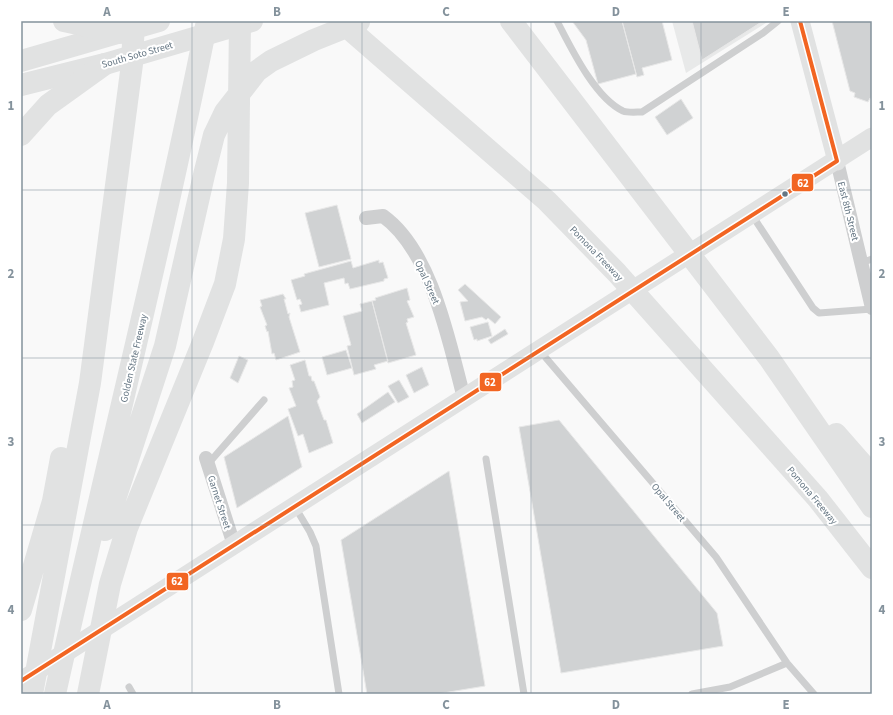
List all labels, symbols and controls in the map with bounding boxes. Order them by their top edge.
text: A [102,3,111,21]
text: B [273,3,281,21]
text: C [442,3,450,21]
text: D [612,3,620,21]
text: E [782,3,790,21]
street label: South Soto Street [100,38,175,72]
text: 1 [8,97,15,115]
text: 1 [879,97,886,115]
line badge: 62 [791,173,814,192]
text: 62 [797,176,809,191]
street label: East 8th Street [834,180,862,243]
unlabelled marker [780,189,790,199]
street label: Pomona Freeway [566,223,627,285]
street label: Opal Street [411,258,443,307]
text: 2 [8,265,15,283]
text: 2 [879,265,886,283]
street label: Golden State Freeway [117,312,151,404]
line badge: 62 [479,372,502,392]
text: 62 [484,375,496,390]
text: 3 [8,433,15,451]
text: 3 [879,433,886,451]
street label: Pomona Freeway [784,464,841,528]
street label: Garnet Street [204,474,234,531]
street label: Opal Street [648,480,689,525]
line badge: 62 [166,572,189,591]
text: 62 [171,574,183,589]
text: 4 [8,601,15,619]
text: 4 [879,601,886,619]
text: A [102,696,111,714]
text: B [273,696,281,714]
text: C [442,696,450,714]
text: D [612,696,620,714]
text: E [782,696,790,714]

